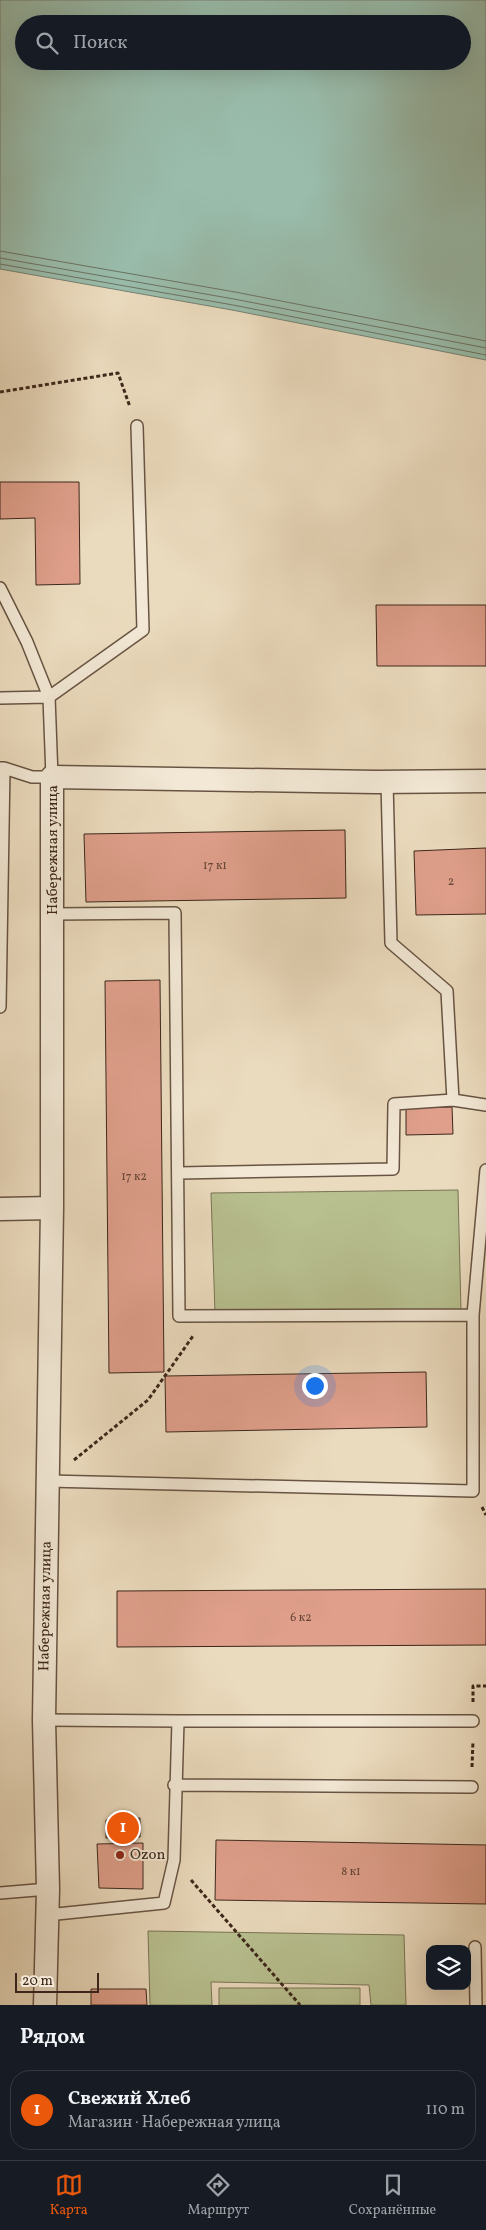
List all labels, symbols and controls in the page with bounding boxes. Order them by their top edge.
search box [15,15,471,70]
icon: search [33,29,61,57]
text: Поиск [73,30,127,56]
street label: Набережная улица [43,785,64,915]
house number: 17 к1 [203,858,227,874]
house number: 2 [448,874,454,890]
house number: 17 к2 [121,1169,147,1185]
your location [302,1373,328,1399]
street label: Набережная улица [34,1541,58,1671]
house number: 6 к2 [290,1610,312,1626]
pin: 1 [107,1809,139,1847]
place label: Ozon [130,1845,165,1866]
marker: Ozon [114,1849,126,1861]
house number: 8 к1 [341,1864,361,1880]
map controls [426,1945,471,1990]
button: layers [426,1945,471,1990]
scale bar [15,1970,99,1993]
text: 20 m [22,1972,53,1991]
text: Рядом [20,2023,85,2052]
text: Свежий Хлеб [68,2086,191,2112]
text: 1 [34,2099,40,2121]
text: 110 m [426,2099,465,2121]
text: Магазин · Набережная улица [68,2112,281,2134]
tab: Карта [50,2171,88,2220]
tab: Маршрут [187,2171,249,2220]
tab: Сохранённые [349,2171,436,2220]

